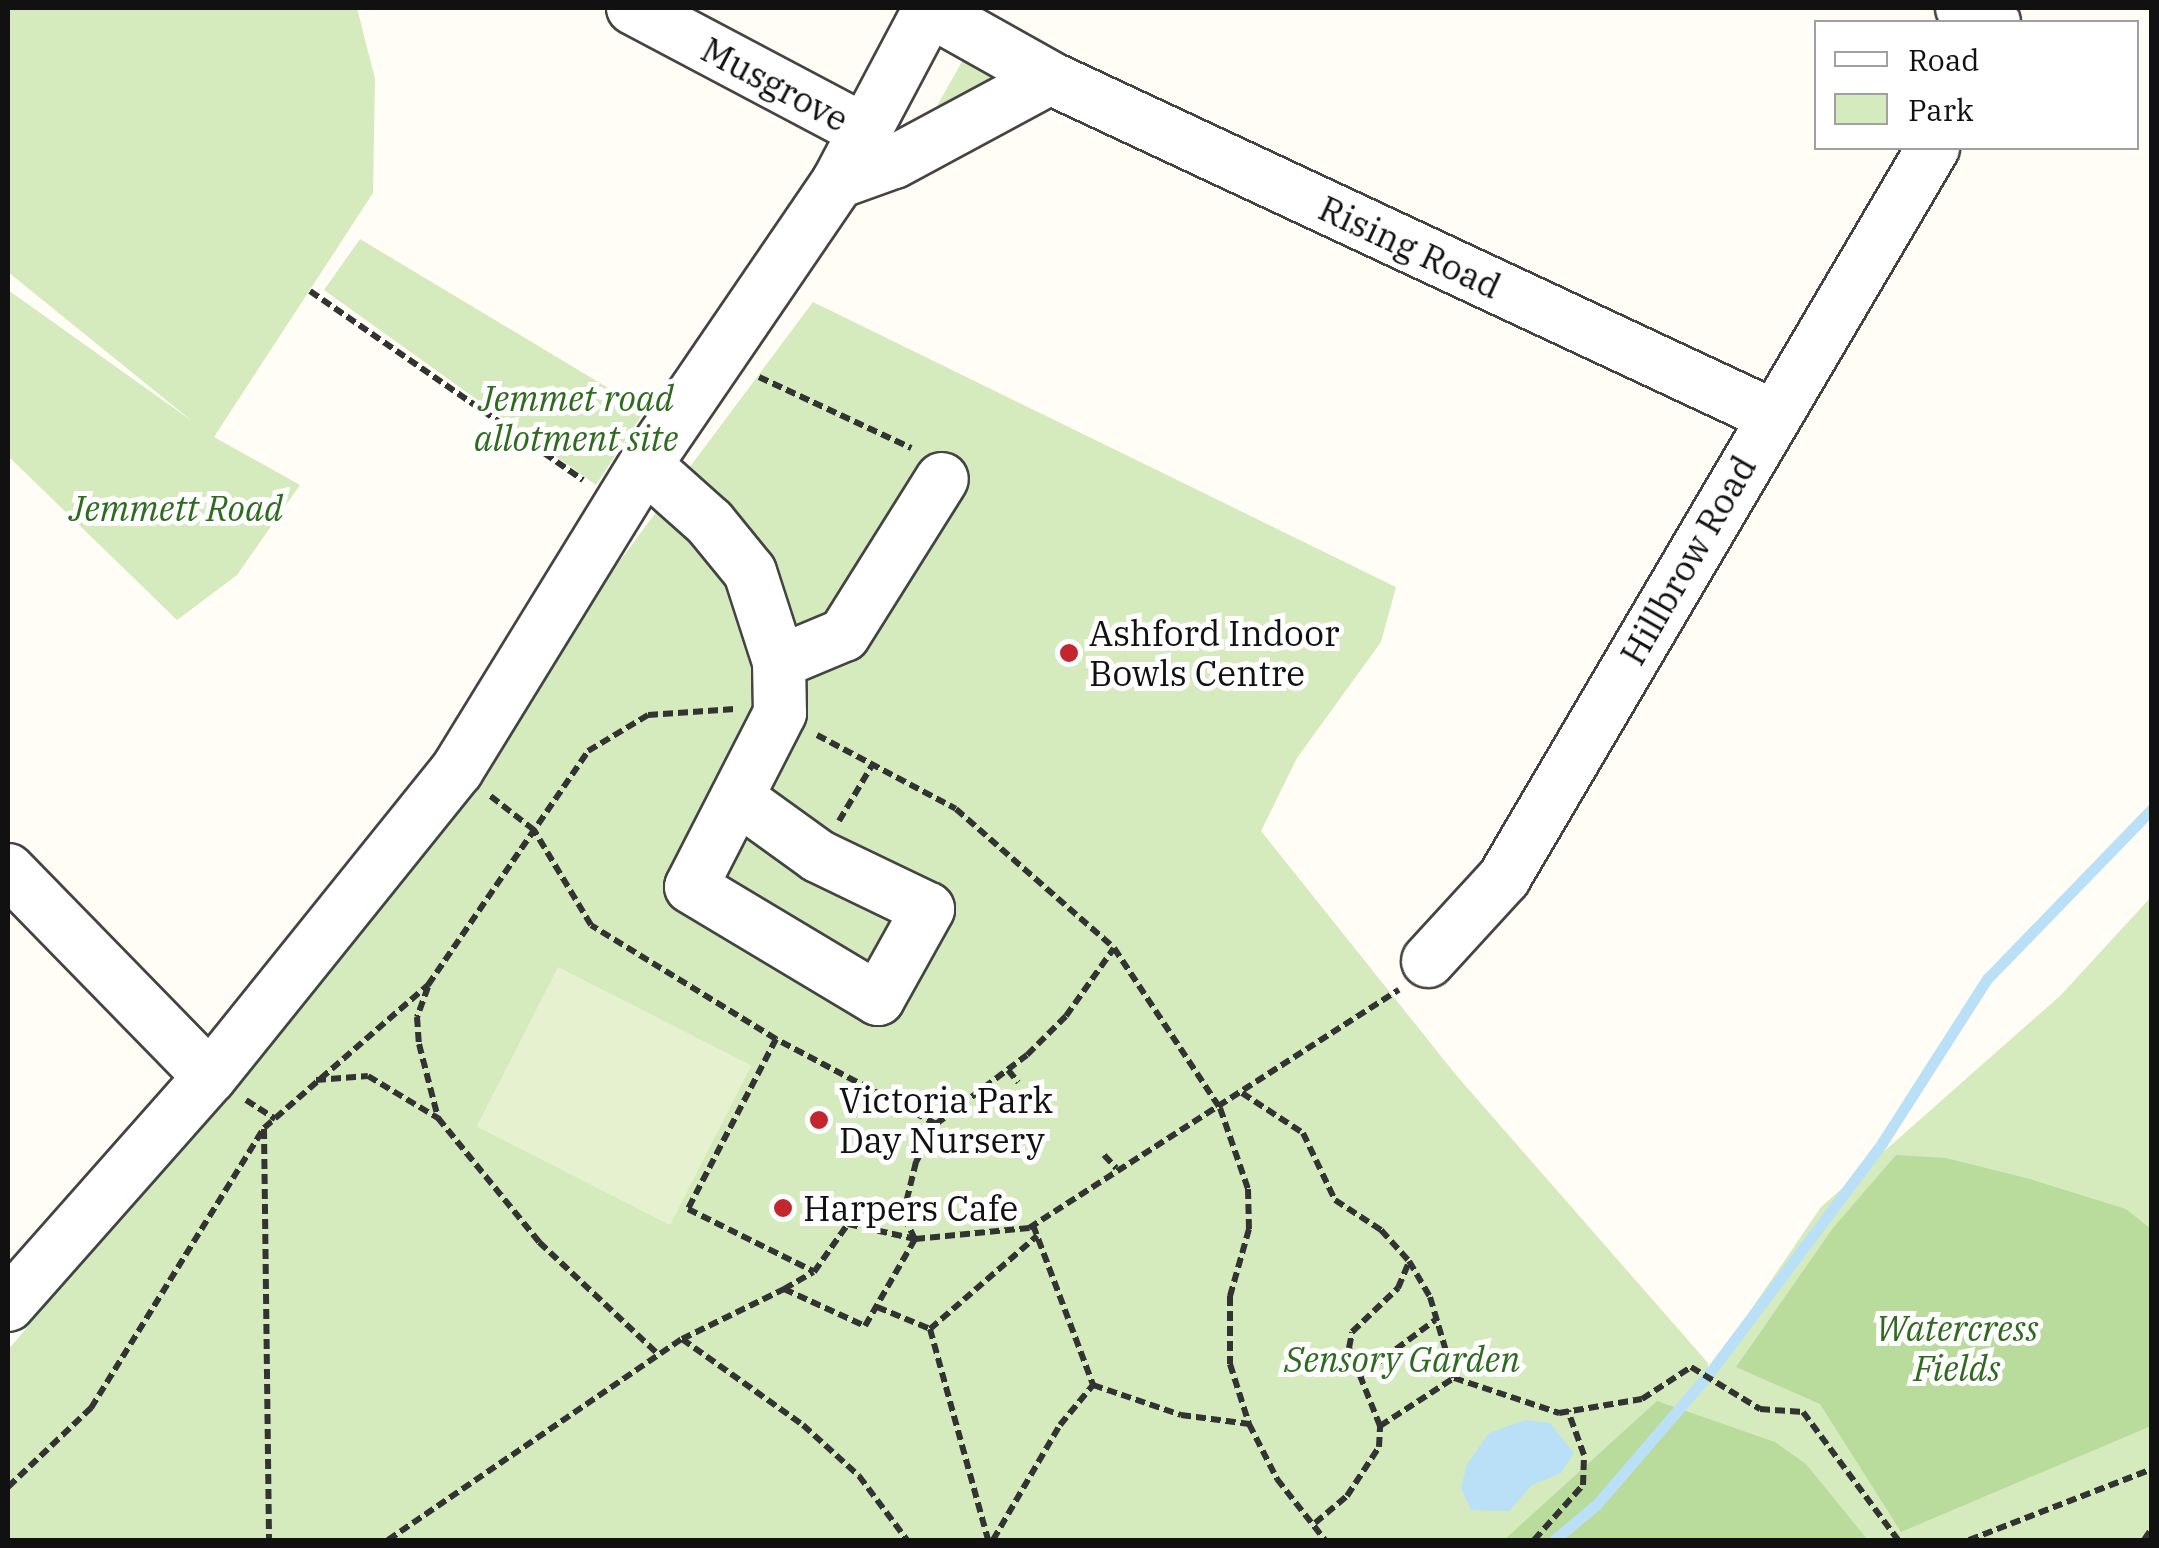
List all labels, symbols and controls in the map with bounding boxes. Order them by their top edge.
legend [1814,20,2139,150]
street label: Musgrove [695,28,855,140]
text: Road [1908,40,1980,79]
text: Park [1908,90,1974,129]
street label: Rising Road [1312,187,1508,307]
park label: Jemmet road allotment site [474,377,678,459]
street label: Hillbrow Road [1611,448,1765,672]
park label: Jemmett Road [69,487,283,529]
place label: Ashford Indoor Bowls Centre [1089,612,1339,694]
marker: Ashford Indoor Bowls Centre [1058,642,1080,664]
place label: Victoria Park Day Nursery [839,1079,1053,1161]
marker: Victoria Park Day Nursery [808,1109,830,1131]
place label: Harpers Cafe [803,1187,1018,1229]
marker: Harpers Cafe [772,1197,794,1219]
park label: Watercress Fields [1876,1307,2038,1389]
park label: Sensory Garden [1284,1338,1520,1380]

